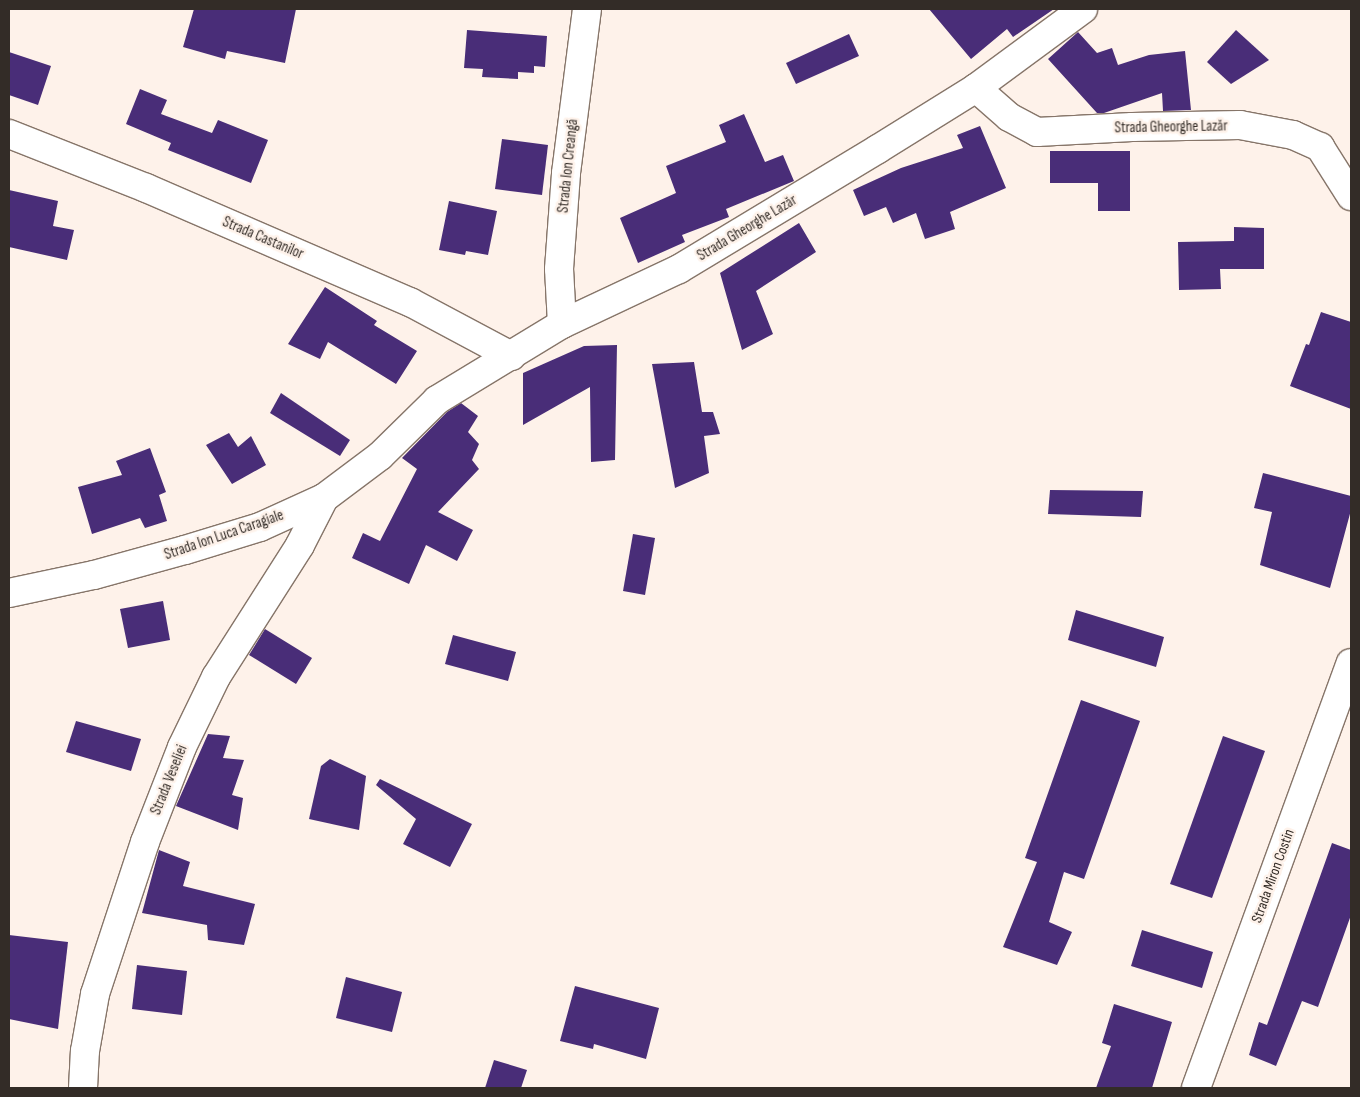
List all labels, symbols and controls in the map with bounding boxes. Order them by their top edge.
street label: Strada Gheorghe Lazăr [1114,117,1228,137]
street label: Strada Ion Creangă [554,118,582,214]
street label: Strada Gheorghe Lazăr [694,191,800,265]
street label: Strada Castanilor [220,213,306,263]
street label: Strada Ion Luca Caragiale [162,506,286,564]
street label: Strada Veseliei [147,742,191,818]
street label: Strada Miron Costin [1248,827,1298,925]

